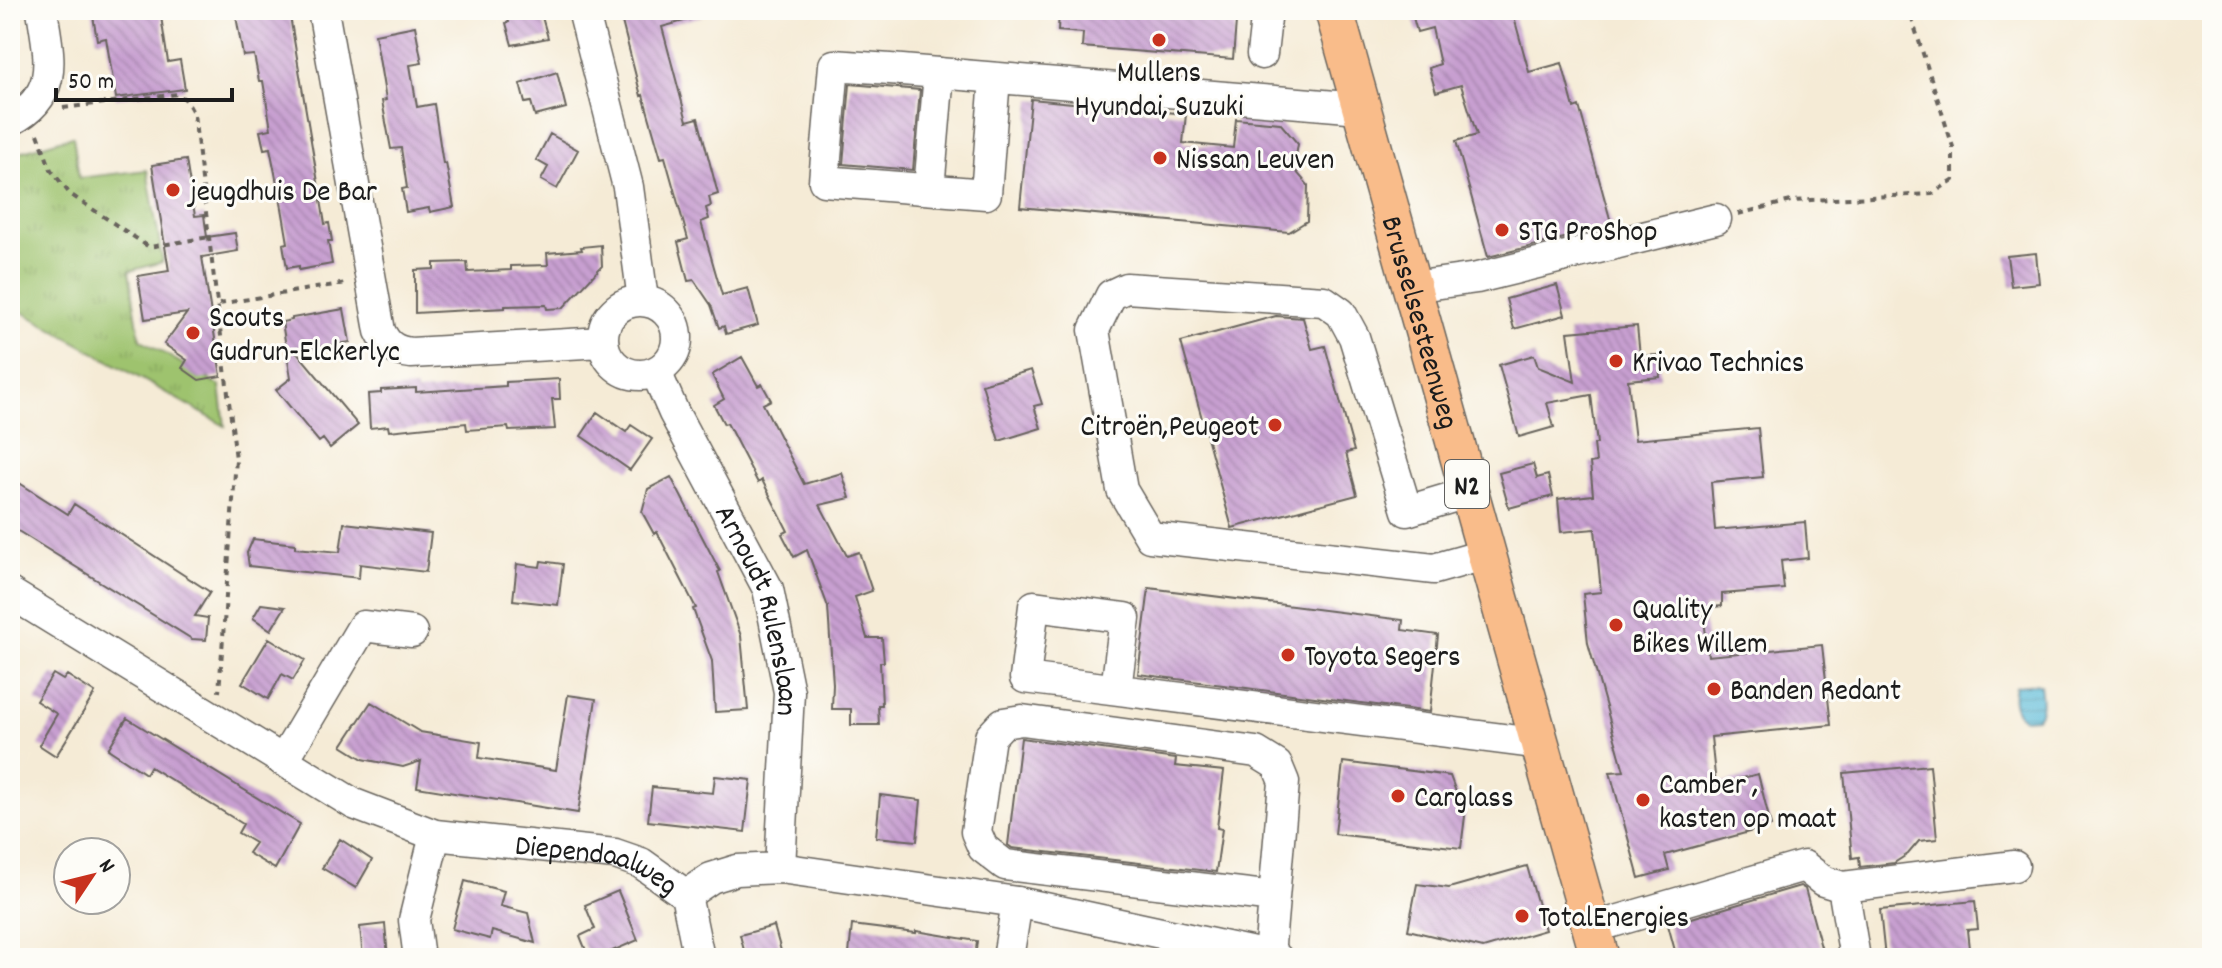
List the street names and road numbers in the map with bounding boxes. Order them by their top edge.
street label: Brusselsesteenweg [1367,212,1468,435]
road number: N2 [1445,460,1489,508]
street label: Arnoudt Rulenslaan [701,498,806,717]
street label: Diependaalweg [512,827,685,909]

